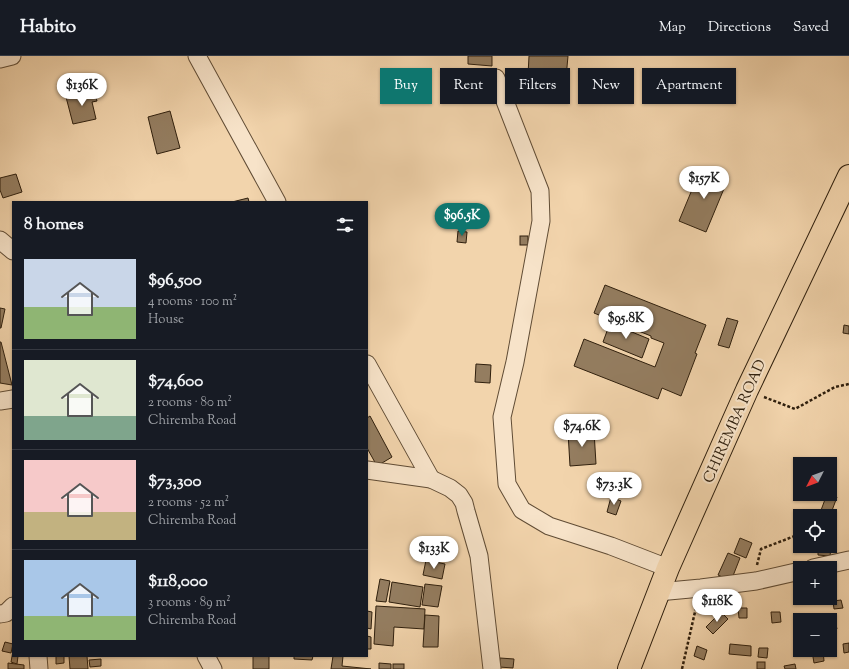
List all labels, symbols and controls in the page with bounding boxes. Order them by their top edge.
text: Habito [20,14,76,41]
text: Map [659,18,686,38]
text: Directions [708,18,771,38]
text: Saved [793,18,829,38]
chip: Buy [380,68,432,104]
chip: Rent [440,68,497,104]
chip: Filters [505,68,570,104]
chip: New [578,68,634,104]
chip: Apartment [642,68,736,104]
pin: $136K [54,73,110,107]
text: $136K [66,77,98,95]
pin: $157K [676,166,732,200]
text: $157K [688,170,720,188]
pin: $96.5K [429,203,495,237]
text: $96.5K [444,207,480,225]
text: 8 homes [24,213,84,237]
icon: filters [334,214,356,236]
text: $96,500 [148,269,202,293]
icon: home [56,275,104,323]
text: 4 rooms · 100 m² [148,293,237,311]
pin: $95.8K [593,306,659,340]
text: $95.8K [607,310,645,328]
text: House [148,311,184,329]
street label: CHIREMBA ROAD [699,356,772,487]
text: $74,600 [148,370,203,394]
icon: home [56,376,104,424]
text: 2 rooms · 80 m² [148,394,232,412]
text: Chiremba Road [148,412,236,430]
pin: $74.6K [549,414,615,448]
text: $74.6K [563,418,601,436]
north arrow [793,457,837,501]
map controls [793,457,837,657]
text: $73,300 [148,470,201,494]
pin: $73.3K [581,472,647,506]
icon: home [56,476,104,524]
text: $73.3K [596,476,632,494]
text: 2 rooms · 52 m² [148,494,229,512]
button: locate [793,509,837,553]
text: Chiremba Road [148,512,236,530]
pin: $133K [406,536,462,570]
text: $133K [418,540,450,558]
button: + [793,561,837,605]
text: $118,000 [148,570,208,594]
icon: home [56,576,104,624]
pin: $118K [689,589,745,623]
text: $118K [701,593,733,611]
text: 3 rooms · 89 m² [148,594,231,612]
text: Chiremba Road [148,612,236,630]
button: − [793,613,837,657]

